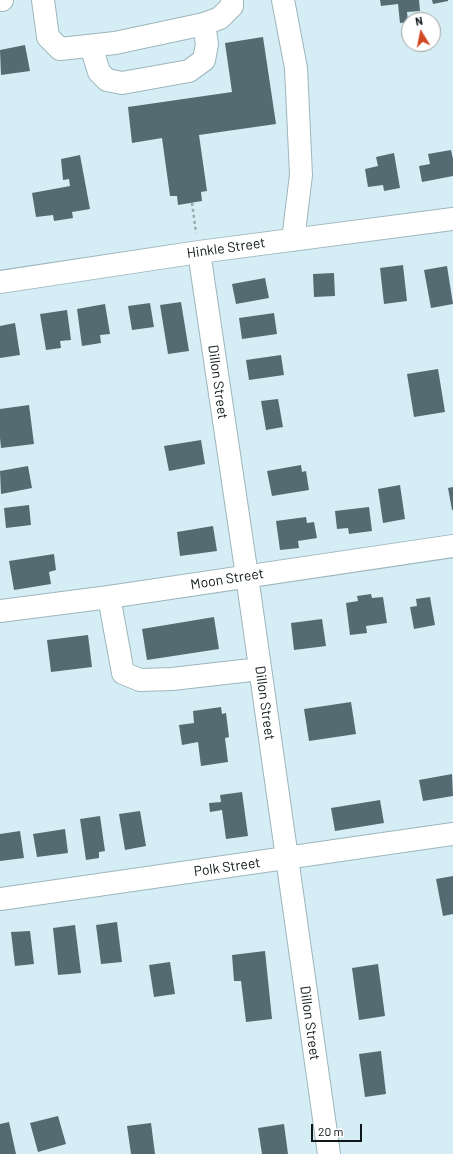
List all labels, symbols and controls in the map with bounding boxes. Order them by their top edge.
north arrow [401,12,441,52]
text: N [414,14,424,28]
street label: Hinkle Street [186,234,266,262]
street label: Dillon Street [204,344,232,420]
street label: Moon Street [189,565,265,593]
street label: Dillon Street [251,665,279,741]
street label: Polk Street [193,854,261,880]
street label: Dillon Street [296,985,324,1061]
scale bar [313,1116,364,1142]
text: 20 m [318,1124,344,1138]

